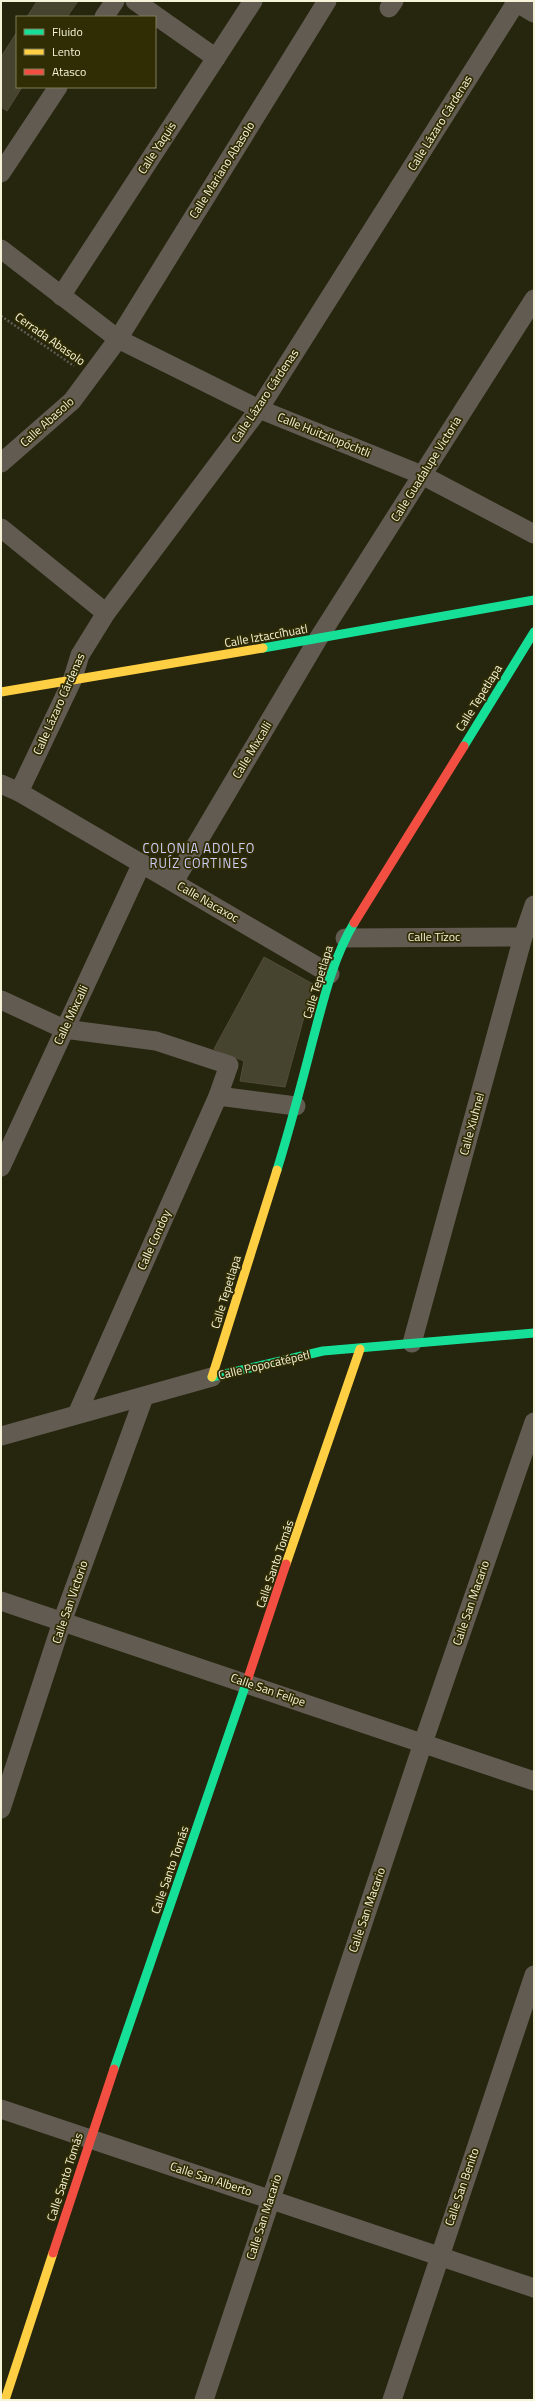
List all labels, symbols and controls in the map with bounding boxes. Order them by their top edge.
legend [16,16,156,88]
text: Fluido [52,22,83,41]
text: Lento [52,42,81,61]
text: Atasco [52,62,86,81]
street label: Calle Lázaro Cárdenas [402,71,477,174]
street label: Calle Yaquis [132,117,181,178]
street label: Calle Mariano Abasolo [184,117,259,222]
street label: Cerrada Abasolo [11,307,89,370]
street label: Calle Lázaro Cárdenas [226,344,303,447]
street label: Calle Abasolo [15,392,78,451]
street label: Calle Huitzilopóchtli [275,407,374,462]
street label: Calle Guadalupe Victoria [385,412,466,525]
street label: Calle Iztaccíhuatl [223,619,309,652]
street label: Calle Lázaro Cárdenas [27,649,90,758]
street label: Calle Tepetlapa [450,661,507,735]
street label: Calle Mixcalli [227,717,276,782]
district label: COLONIA ADOLFO RUÍZ CORTINES [143,838,255,873]
street label: Calle Nacaxoc [174,876,243,927]
street label: Calle Tízoc [408,927,460,946]
street label: Calle Tepetlapa [297,943,338,1021]
street label: Calle Mixcalli [48,982,93,1048]
street label: Calle Xiuhnel [454,1090,489,1157]
street label: Calle Condoy [132,1206,175,1273]
street label: Calle Tepetlapa [205,1253,246,1331]
street label: Calle Popocatépetl [216,1345,312,1384]
street label: Calle Santo Tomás [251,1517,299,1610]
street label: Calle San Victorio [46,1558,93,1646]
street label: Calle San Macario [447,1558,494,1648]
street label: Calle San Felipe [228,1668,308,1711]
street label: Calle Santo Tomás [146,1823,194,1916]
street label: Calle San Macario [343,1865,390,1955]
street label: Calle Santo Tomás [41,2130,88,2224]
street label: Calle San Benito [439,2145,484,2228]
street label: Calle San Alberto [168,2156,255,2201]
street label: Calle San Macario [241,2172,286,2262]

